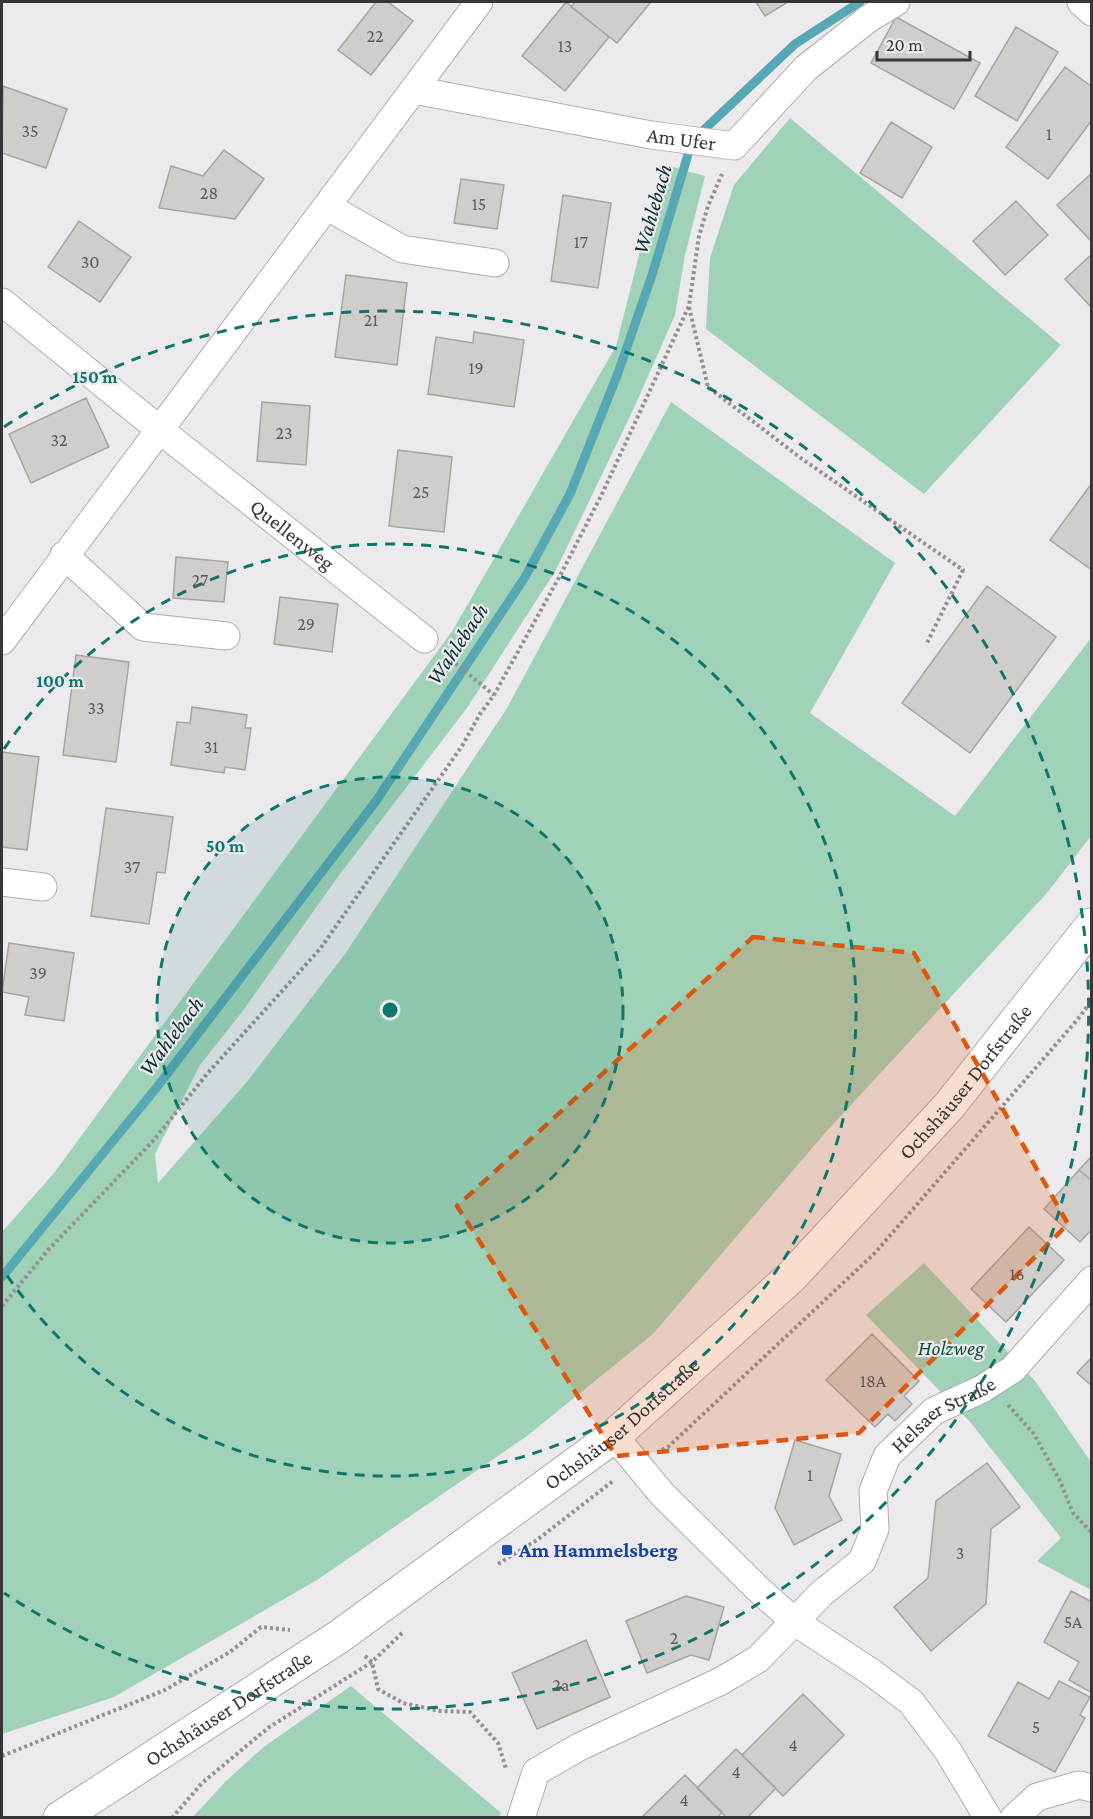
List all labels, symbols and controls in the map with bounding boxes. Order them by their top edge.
scale bar [877,24,970,62]
house number: 22 [366,26,384,46]
text: 20 m [886,35,923,55]
house number: 13 [558,36,572,56]
house number: 35 [21,121,39,141]
street label: Am Ufer [646,123,718,156]
house number: 1 [1046,124,1052,144]
water label: Wahlebach [627,161,677,257]
house number: 28 [200,183,218,203]
house number: 15 [472,194,486,214]
house number: 17 [574,232,588,252]
house number: 30 [81,252,99,272]
house number: 21 [364,310,378,330]
house number: 19 [468,358,484,378]
text: 150 m [72,367,118,387]
house number: 23 [275,423,293,443]
house number: 32 [50,430,68,450]
house number: 25 [412,482,430,502]
street label: Quellenweg [245,494,339,575]
house number: 27 [192,570,208,590]
water label: Wahlebach [421,599,493,689]
house number: 29 [297,614,315,634]
text: 100 m [36,671,84,691]
house number: 33 [88,698,105,718]
house number: 31 [204,737,218,757]
text: 50 m [206,836,245,856]
house number: 37 [124,857,140,877]
house number: 39 [29,963,47,983]
water label: Wahlebach [133,992,209,1080]
centre of rings [380,1000,400,1020]
street label: Ochshäuser Dorfstraße [894,1000,1037,1164]
house number: 16 [1009,1264,1025,1284]
park label: Holzweg [918,1336,985,1360]
street label: Ochshäuser Dorfstraße [540,1353,705,1495]
house number: 18A [860,1371,887,1391]
street label: Helsaer Straße [886,1371,1000,1458]
house number: 1 [807,1465,813,1485]
place label: Am Hammelsberg [518,1538,678,1562]
marker: Am Hammelsberg [500,1543,514,1557]
house number: 3 [956,1543,964,1563]
house number: 5A [1064,1612,1083,1632]
house number: 2 [670,1628,678,1648]
street label: Ochshäuser Dorfstraße [141,1645,316,1771]
house number: 2a [553,1675,569,1695]
house number: 5 [1032,1717,1040,1737]
house number: 4 [788,1735,798,1755]
house number: 4 [731,1762,741,1782]
house number: 4 [679,1790,689,1810]

